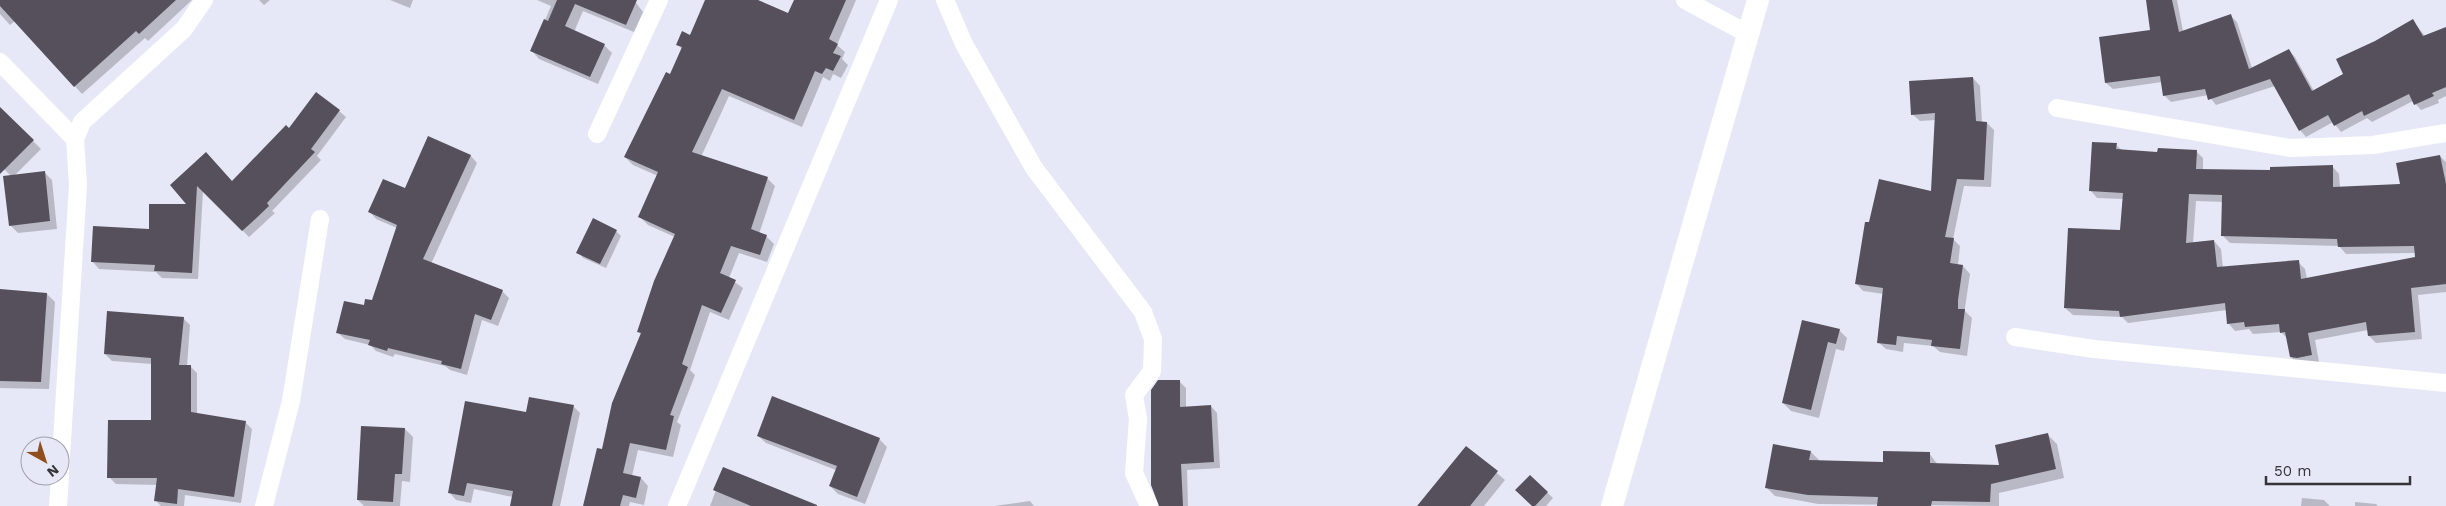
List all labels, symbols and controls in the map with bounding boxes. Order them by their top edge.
north arrow [20,436,70,486]
scale bar [2266,454,2410,486]
text: N [44,462,62,481]
text: 50 m [2274,462,2311,480]

